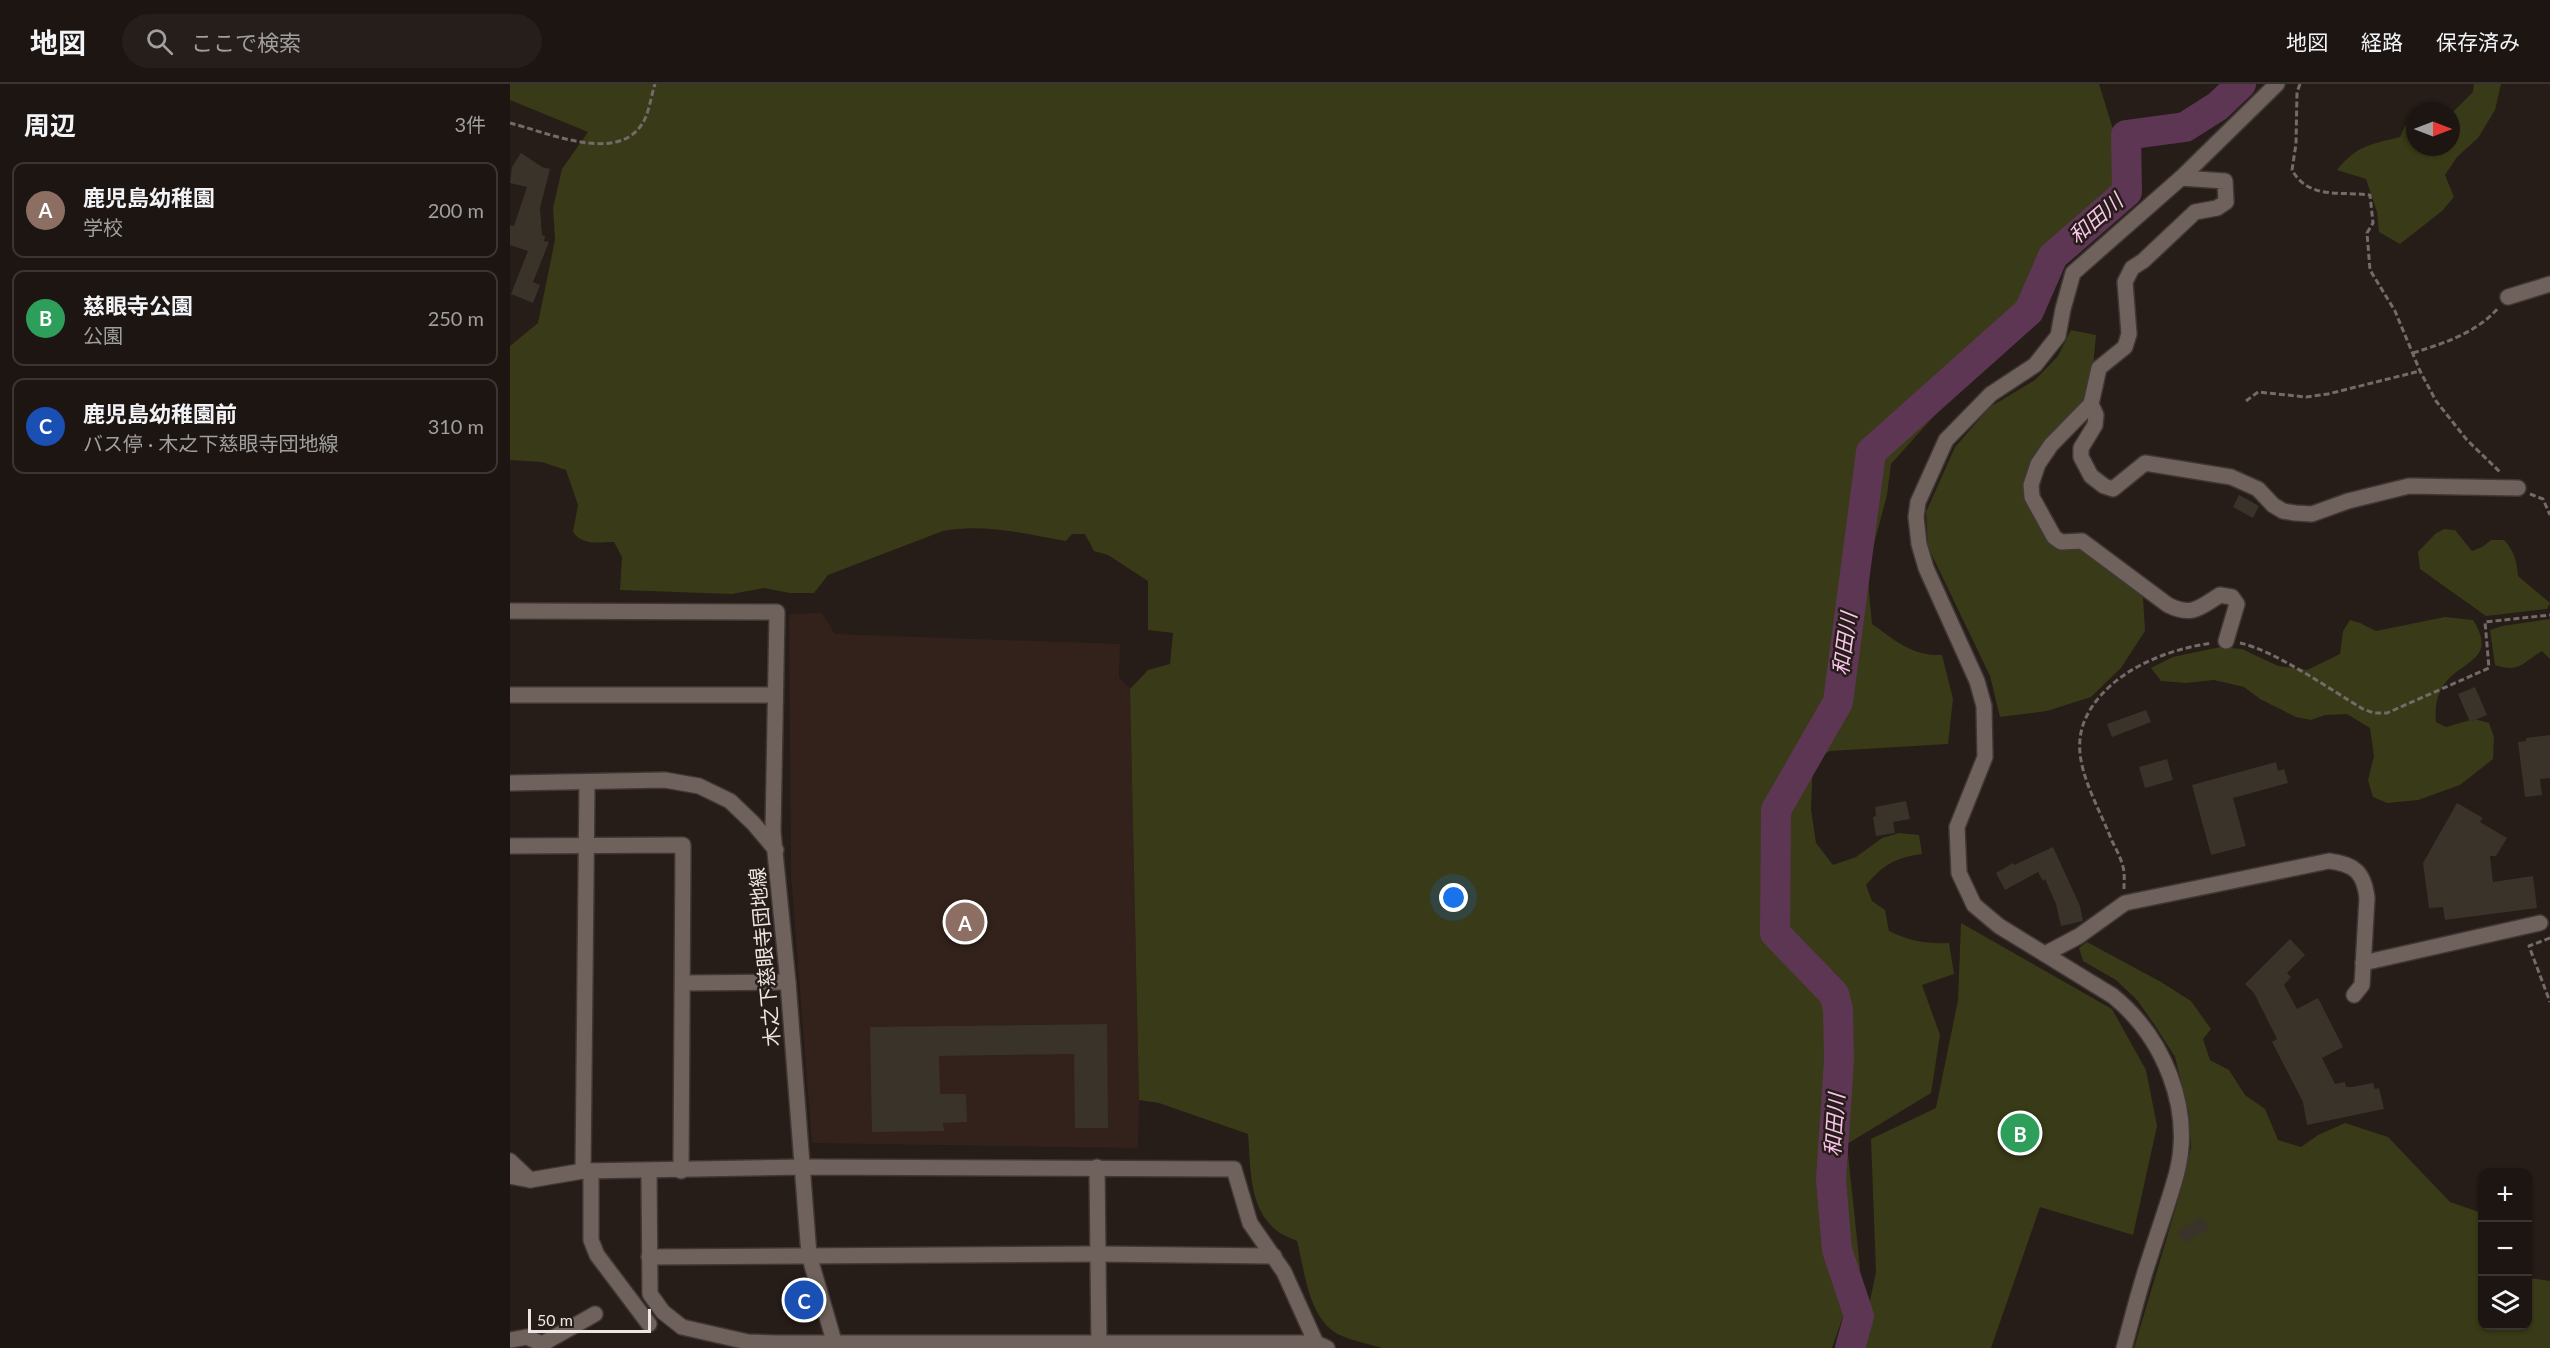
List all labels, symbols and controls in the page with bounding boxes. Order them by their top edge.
search box [122,14,542,68]
text: 地図 [30,25,86,59]
icon: search [143,25,176,58]
text: ここで検索 [191,29,301,56]
text: 地図 [2286,29,2328,54]
text: 経路 [2361,29,2403,54]
text: 保存済み [2436,29,2520,54]
north arrow [2406,102,2460,156]
text: 周辺 [24,109,76,141]
text: 3件 [454,112,486,136]
text: 鹿児島幼稚園 [83,184,215,211]
water label: 和田川 [2063,186,2128,248]
text: A [39,198,52,222]
text: 200 m [428,198,484,222]
text: 学校 [83,215,123,239]
text: 慈眼寺公園 [83,292,193,319]
text: B [39,306,52,330]
text: 250 m [428,306,484,330]
text: 公園 [83,323,123,347]
text: 鹿児島幼稚園前 [83,400,237,427]
text: C [39,414,52,438]
text: 310 m [428,414,484,438]
text: バス停 · 木之下慈眼寺団地線 [83,431,338,455]
water label: 和田川 [1827,609,1861,677]
street label: 木之下慈眼寺団地線 [744,866,784,1048]
your location [1439,883,1468,912]
pin: A [946,900,984,944]
water label: 和田川 [1819,1091,1848,1157]
pin: B [2000,1110,2040,1156]
map controls [2478,1168,2532,1330]
button: + [2478,1168,2532,1222]
button: − [2478,1222,2532,1276]
button: layers [2478,1276,2532,1330]
pin: C [784,1278,824,1322]
scale bar [528,1306,651,1334]
text: 50 m [537,1310,573,1329]

